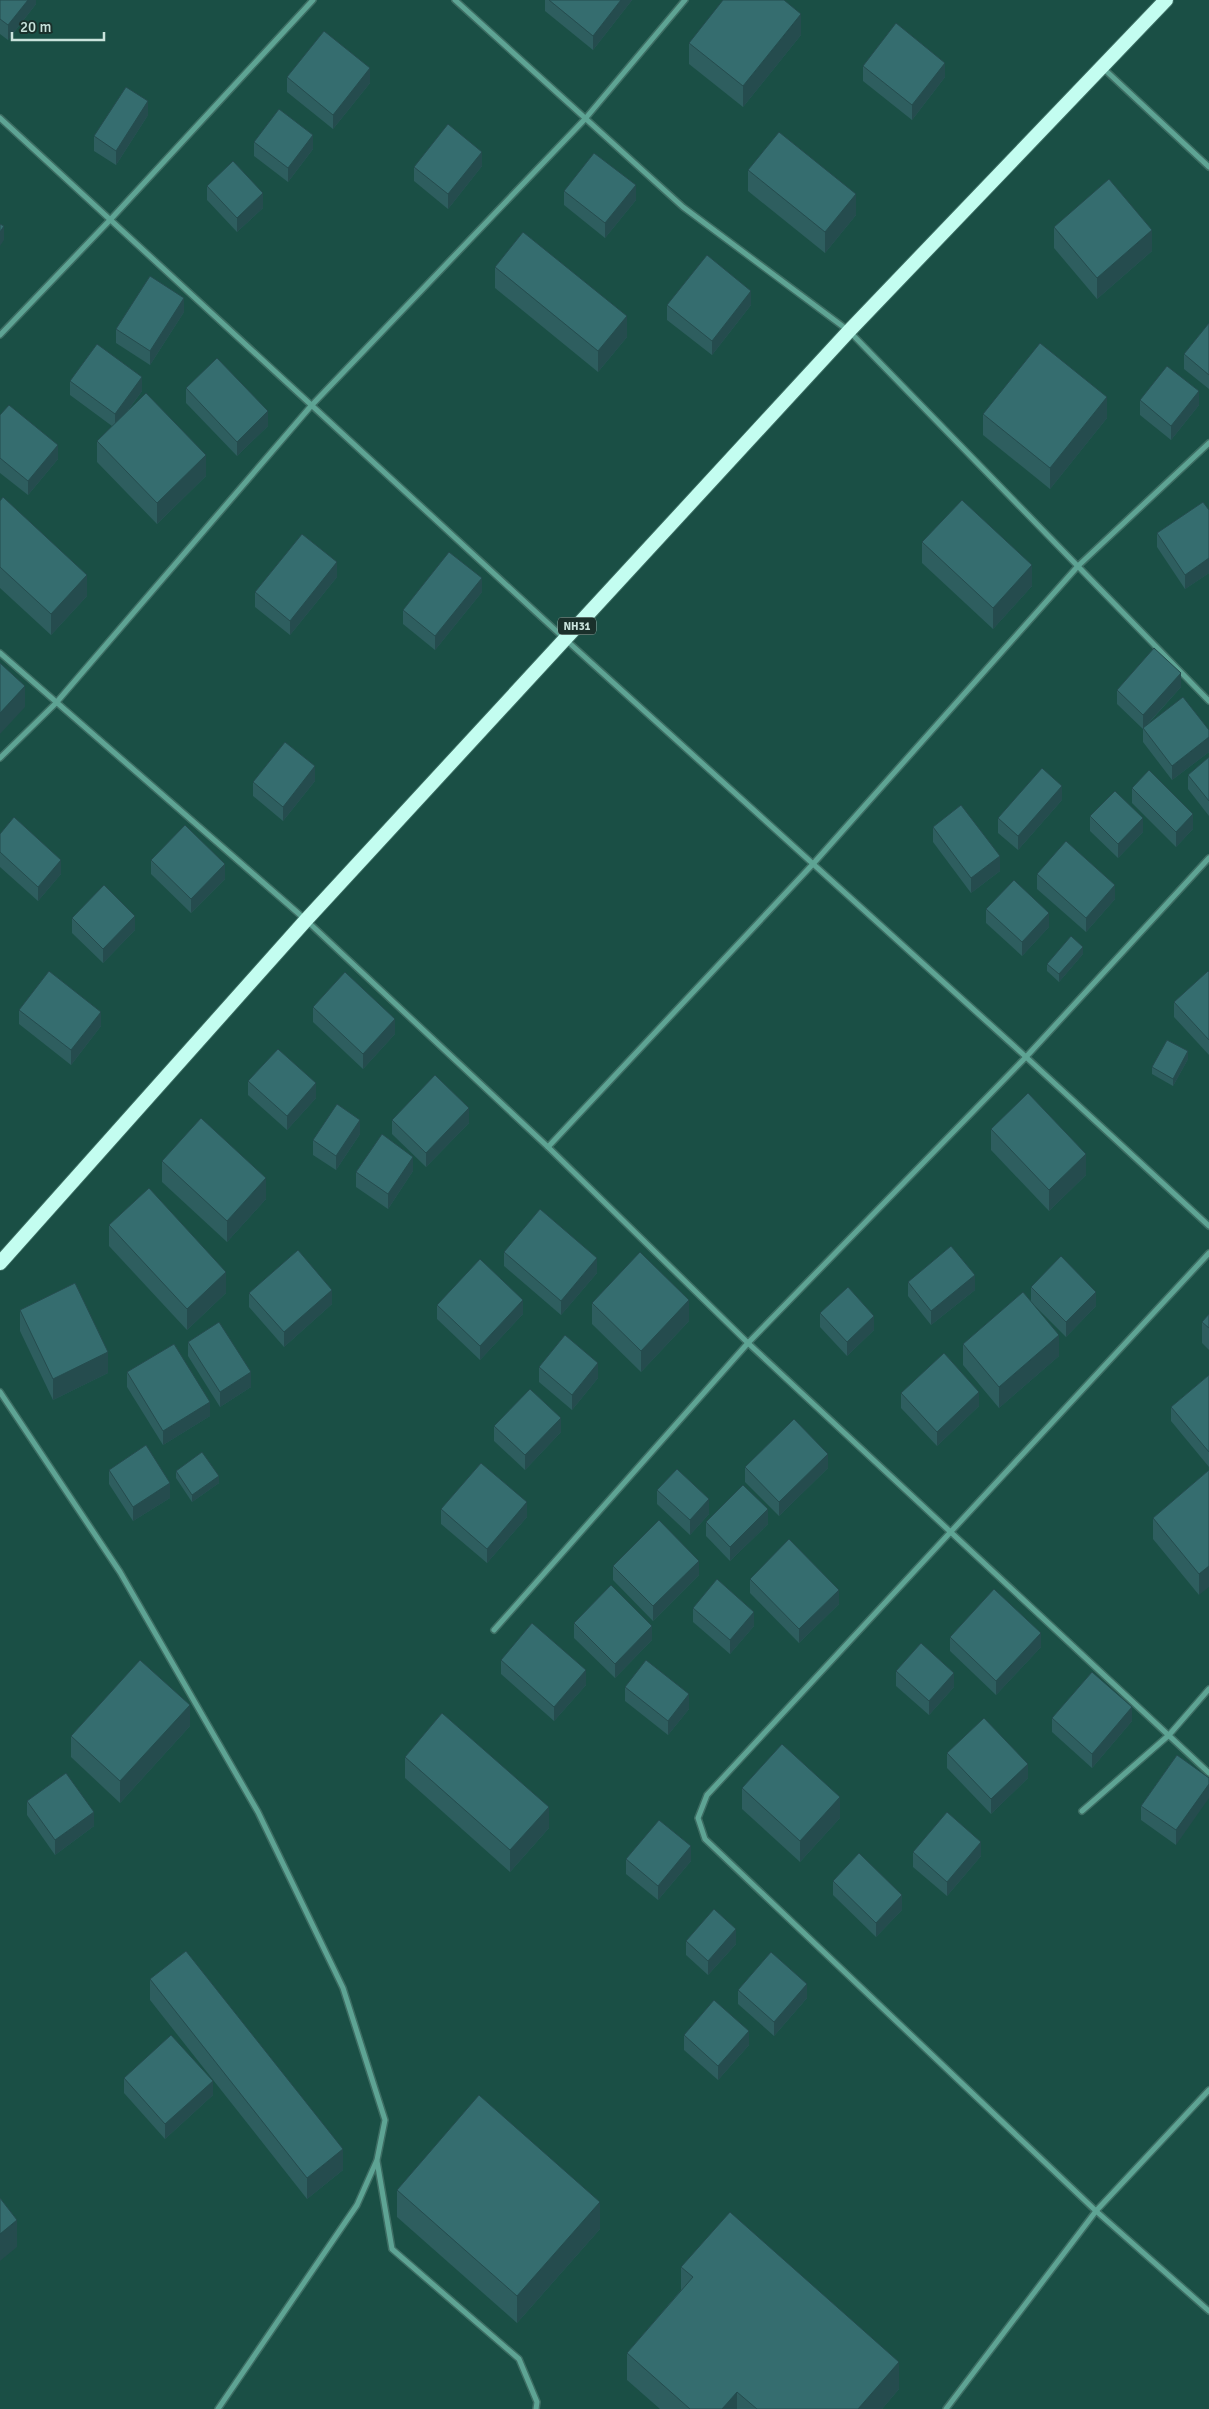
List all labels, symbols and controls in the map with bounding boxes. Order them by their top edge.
scale bar [12,10,105,42]
text: 20 m [20,18,51,36]
road number: NH31 [558,618,596,634]

